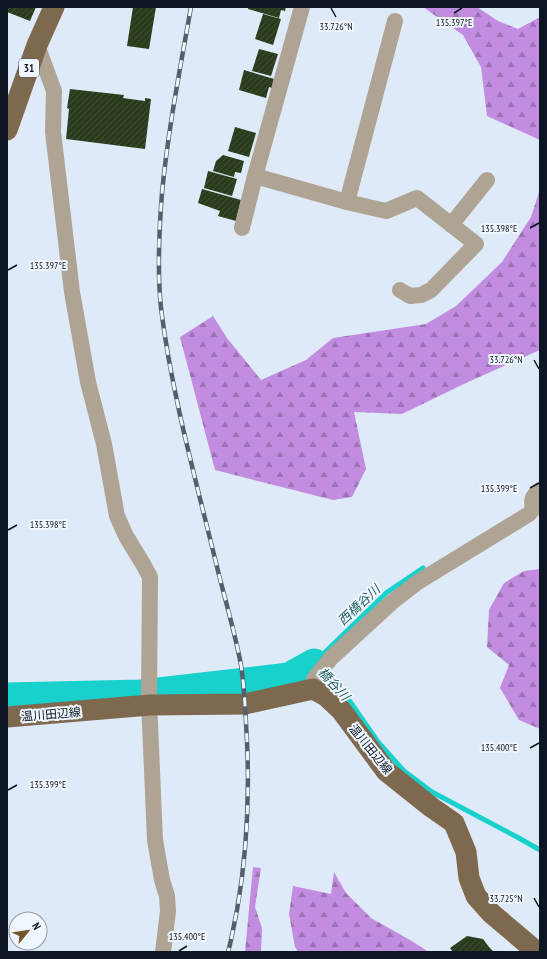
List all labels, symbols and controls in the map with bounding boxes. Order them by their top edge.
text: 135.397°E [436,16,472,29]
text: 33.726°N [319,20,353,33]
road number: 31 [19,59,39,77]
text: 135.398°E [481,222,517,235]
text: 135.397°E [30,259,66,272]
text: 33.726°N [489,353,523,366]
text: 135.399°E [481,482,517,495]
text: 135.398°E [30,518,66,531]
water label: 西橋谷川 [334,580,385,629]
water label: 橋谷川 [315,664,355,706]
street label: 温川田辺線 [20,704,82,724]
street label: 温川田辺線 [346,721,396,777]
text: 135.400°E [481,741,517,754]
text: 135.399°E [30,778,66,791]
text: 33.725°N [489,892,523,905]
north arrow [8,911,48,951]
text: N [29,920,44,932]
text: 135.400°E [169,930,205,943]

